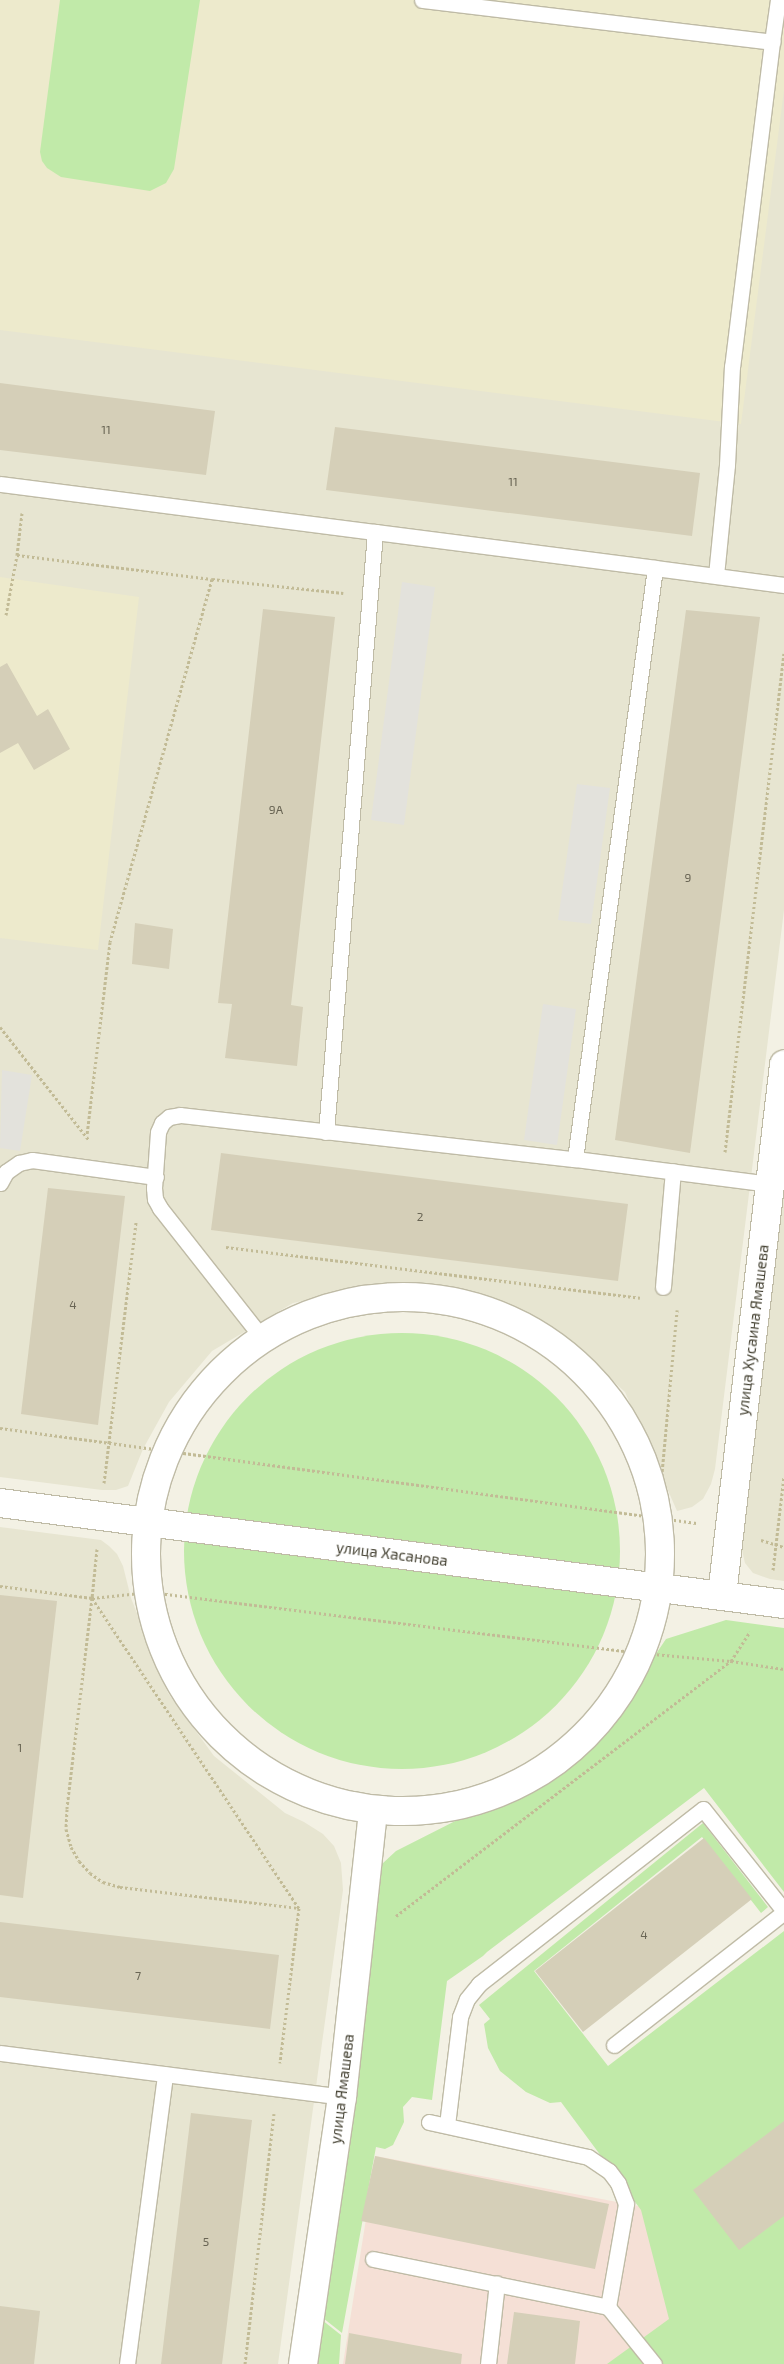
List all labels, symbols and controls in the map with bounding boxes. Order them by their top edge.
house number: 11 [101,423,111,437]
house number: 11 [508,475,518,489]
house number: 9А [269,803,283,817]
house number: 9 [685,871,691,885]
house number: 2 [417,1210,423,1224]
street label: улица Хусаина Ямашева [734,1243,772,1417]
house number: 4 [69,1298,77,1312]
street label: улица Хасанова [335,1538,449,1570]
house number: 1 [18,1741,22,1755]
house number: 4 [640,1928,648,1942]
house number: 7 [135,1969,141,1983]
street label: улица Ямашева [326,2033,358,2145]
house number: 5 [203,2235,209,2249]

